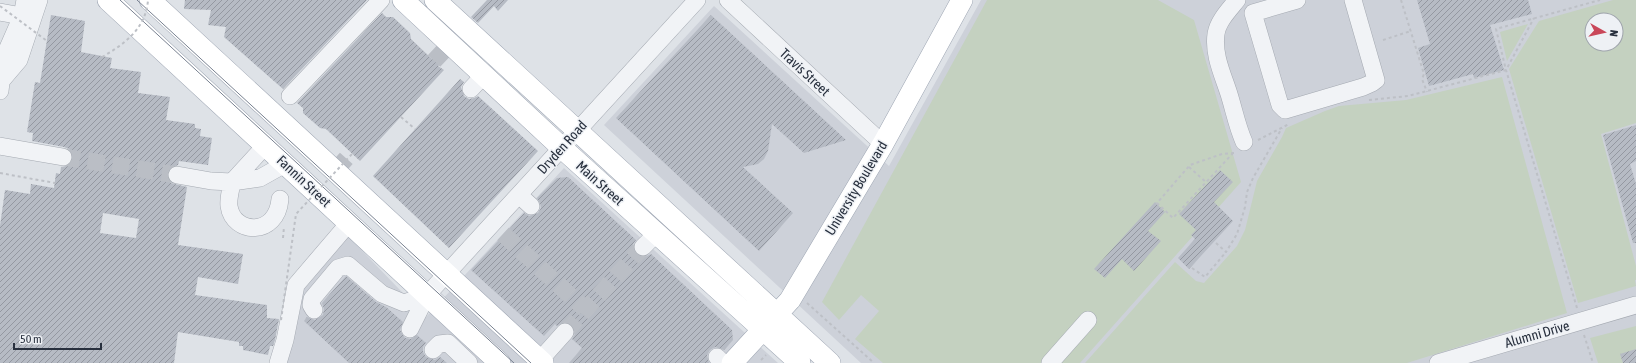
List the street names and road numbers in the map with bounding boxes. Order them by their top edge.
street label: Travis Street [777,45,833,99]
street label: Dryden Road [534,117,590,177]
street label: University Boulevard [822,138,890,238]
street label: Fannin Street [274,152,334,210]
street label: Main Street [573,157,627,209]
street label: Alumni Drive [1503,317,1571,351]

